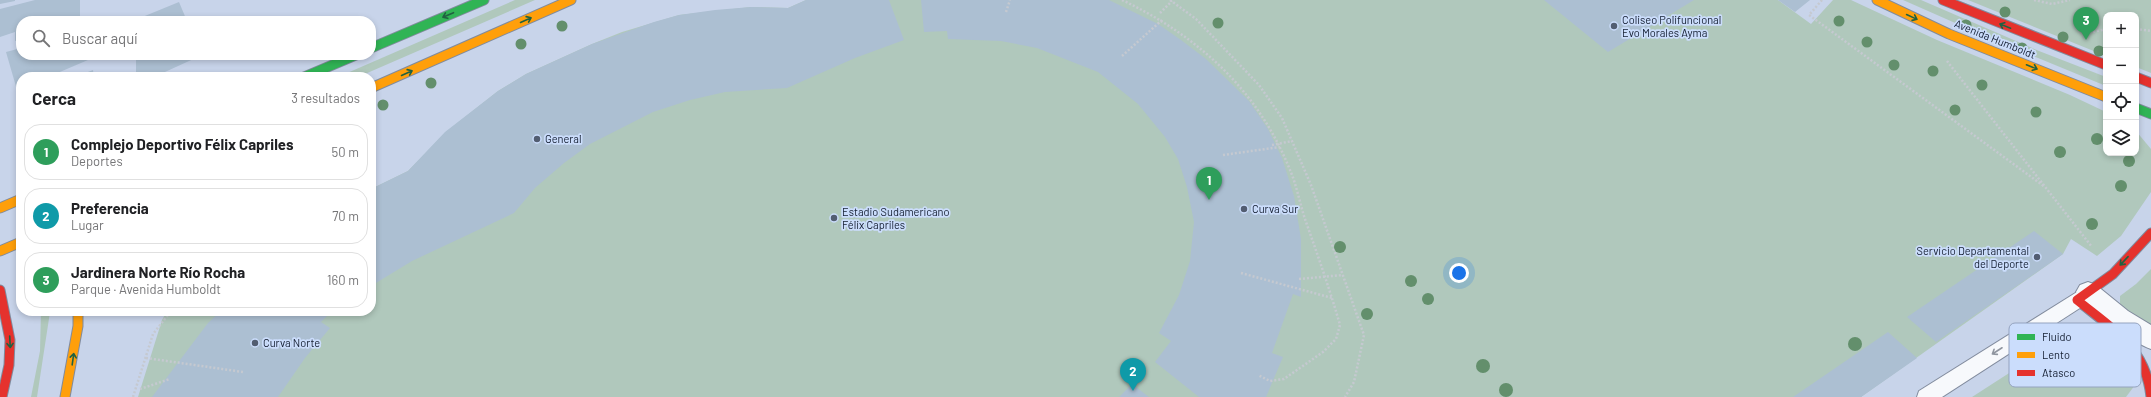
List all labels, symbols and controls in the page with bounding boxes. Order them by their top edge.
pin: 3 [2073,7,2099,40]
one-way arrow [443,12,455,20]
map controls [2103,12,2139,156]
button: + [2103,12,2139,48]
place label: Coliseo Polifuncional Evo Morales Ayma [1622,13,1721,39]
one-way arrow [1906,14,1918,21]
search box [16,16,376,60]
one-way arrow [519,16,531,23]
street label: Avenida Humboldt [1953,16,2038,61]
marker: Coliseo Polifuncional Evo Morales Ayma [1609,21,1619,31]
one-way arrow [1999,21,2011,29]
icon: search [30,27,52,49]
text: Buscar aquí [62,29,138,47]
button: − [2103,48,2139,84]
one-way arrow [2025,64,2037,72]
one-way arrow [400,68,412,76]
button: locate [2103,84,2139,120]
text: Cerca [32,88,76,108]
text: 3 resultados [291,90,360,106]
button: layers [2103,120,2139,156]
place label: General [545,132,581,145]
marker: General [532,134,542,144]
text: Complejo Deportivo Félix Capriles [71,135,293,153]
text: 1 [44,144,48,160]
text: 50 m [332,144,359,160]
text: Deportes [71,153,123,169]
pin: 1 [1196,167,1222,200]
text: Preferencia [71,199,149,217]
place label: Curva Sur [1252,202,1298,215]
marker: Curva Sur [1239,204,1249,214]
place label: Estadio Sudamericano Félix Capriles [842,205,949,231]
text: 2 [42,208,50,224]
text: 70 m [332,208,359,224]
marker: Estadio Sudamericano Félix Capriles [829,213,839,223]
text: Lugar [71,217,104,233]
place label: Servicio Departamental del Deporte [1917,244,2029,270]
marker: Servicio Departamental del Deporte [2032,252,2042,262]
one-way arrow [2120,256,2129,266]
text: Jardinera Norte Río Rocha [71,263,245,281]
your location [1449,263,1469,283]
text: 3 [42,272,50,288]
text: 160 m [327,272,359,288]
text: Parque · Avenida Humboldt [71,281,221,297]
legend [2009,323,2141,387]
text: Fluido [2042,330,2071,343]
one-way arrow [6,336,13,349]
place label: Curva Norte [263,336,320,349]
marker: Curva Norte [250,338,260,348]
one-way arrow [1991,348,2003,356]
text: Lento [2042,348,2070,361]
one-way arrow [69,353,77,366]
pin: 2 [1120,358,1146,391]
text: Atasco [2042,366,2075,379]

